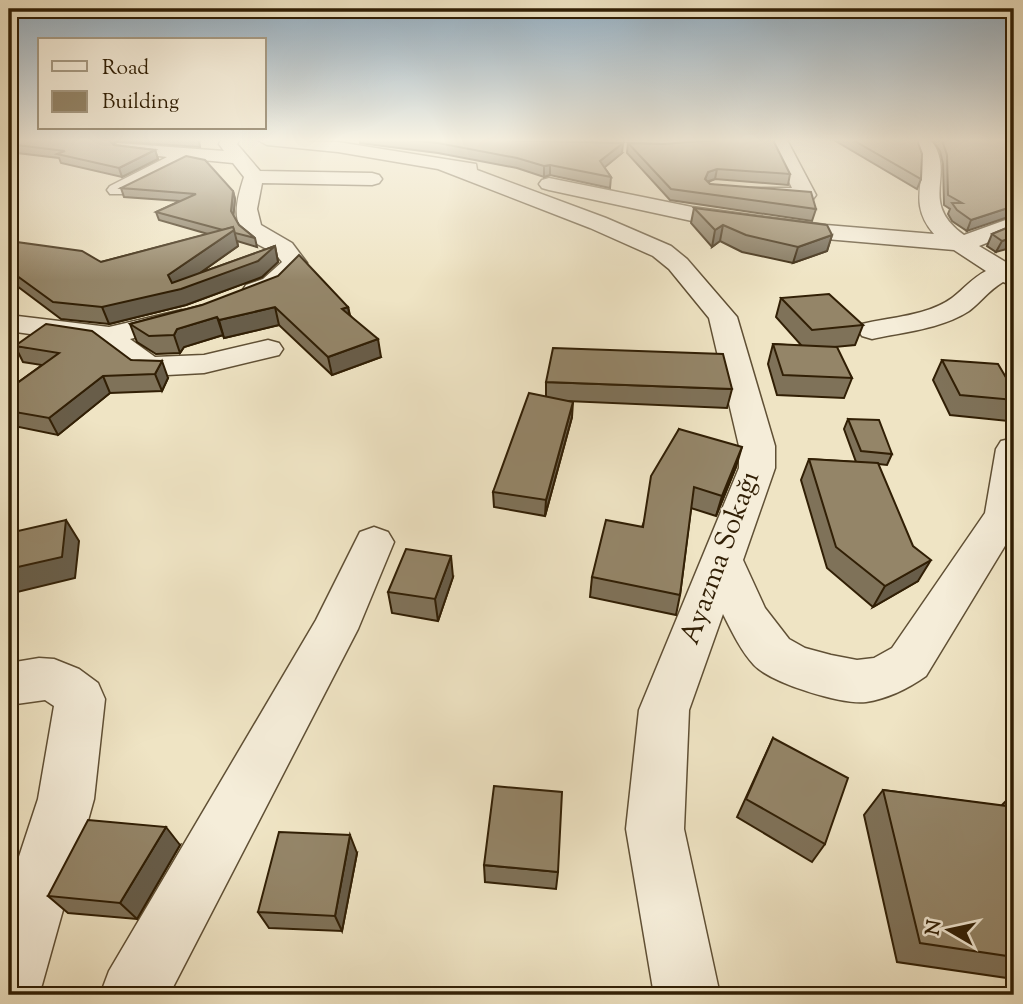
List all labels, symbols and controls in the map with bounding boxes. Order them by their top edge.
legend [38,38,266,130]
text: Road [102,54,149,84]
text: Building [102,88,179,118]
street label: Ayazma Sokağı [671,466,771,650]
north arrow [914,895,984,965]
text: N [920,918,949,937]

